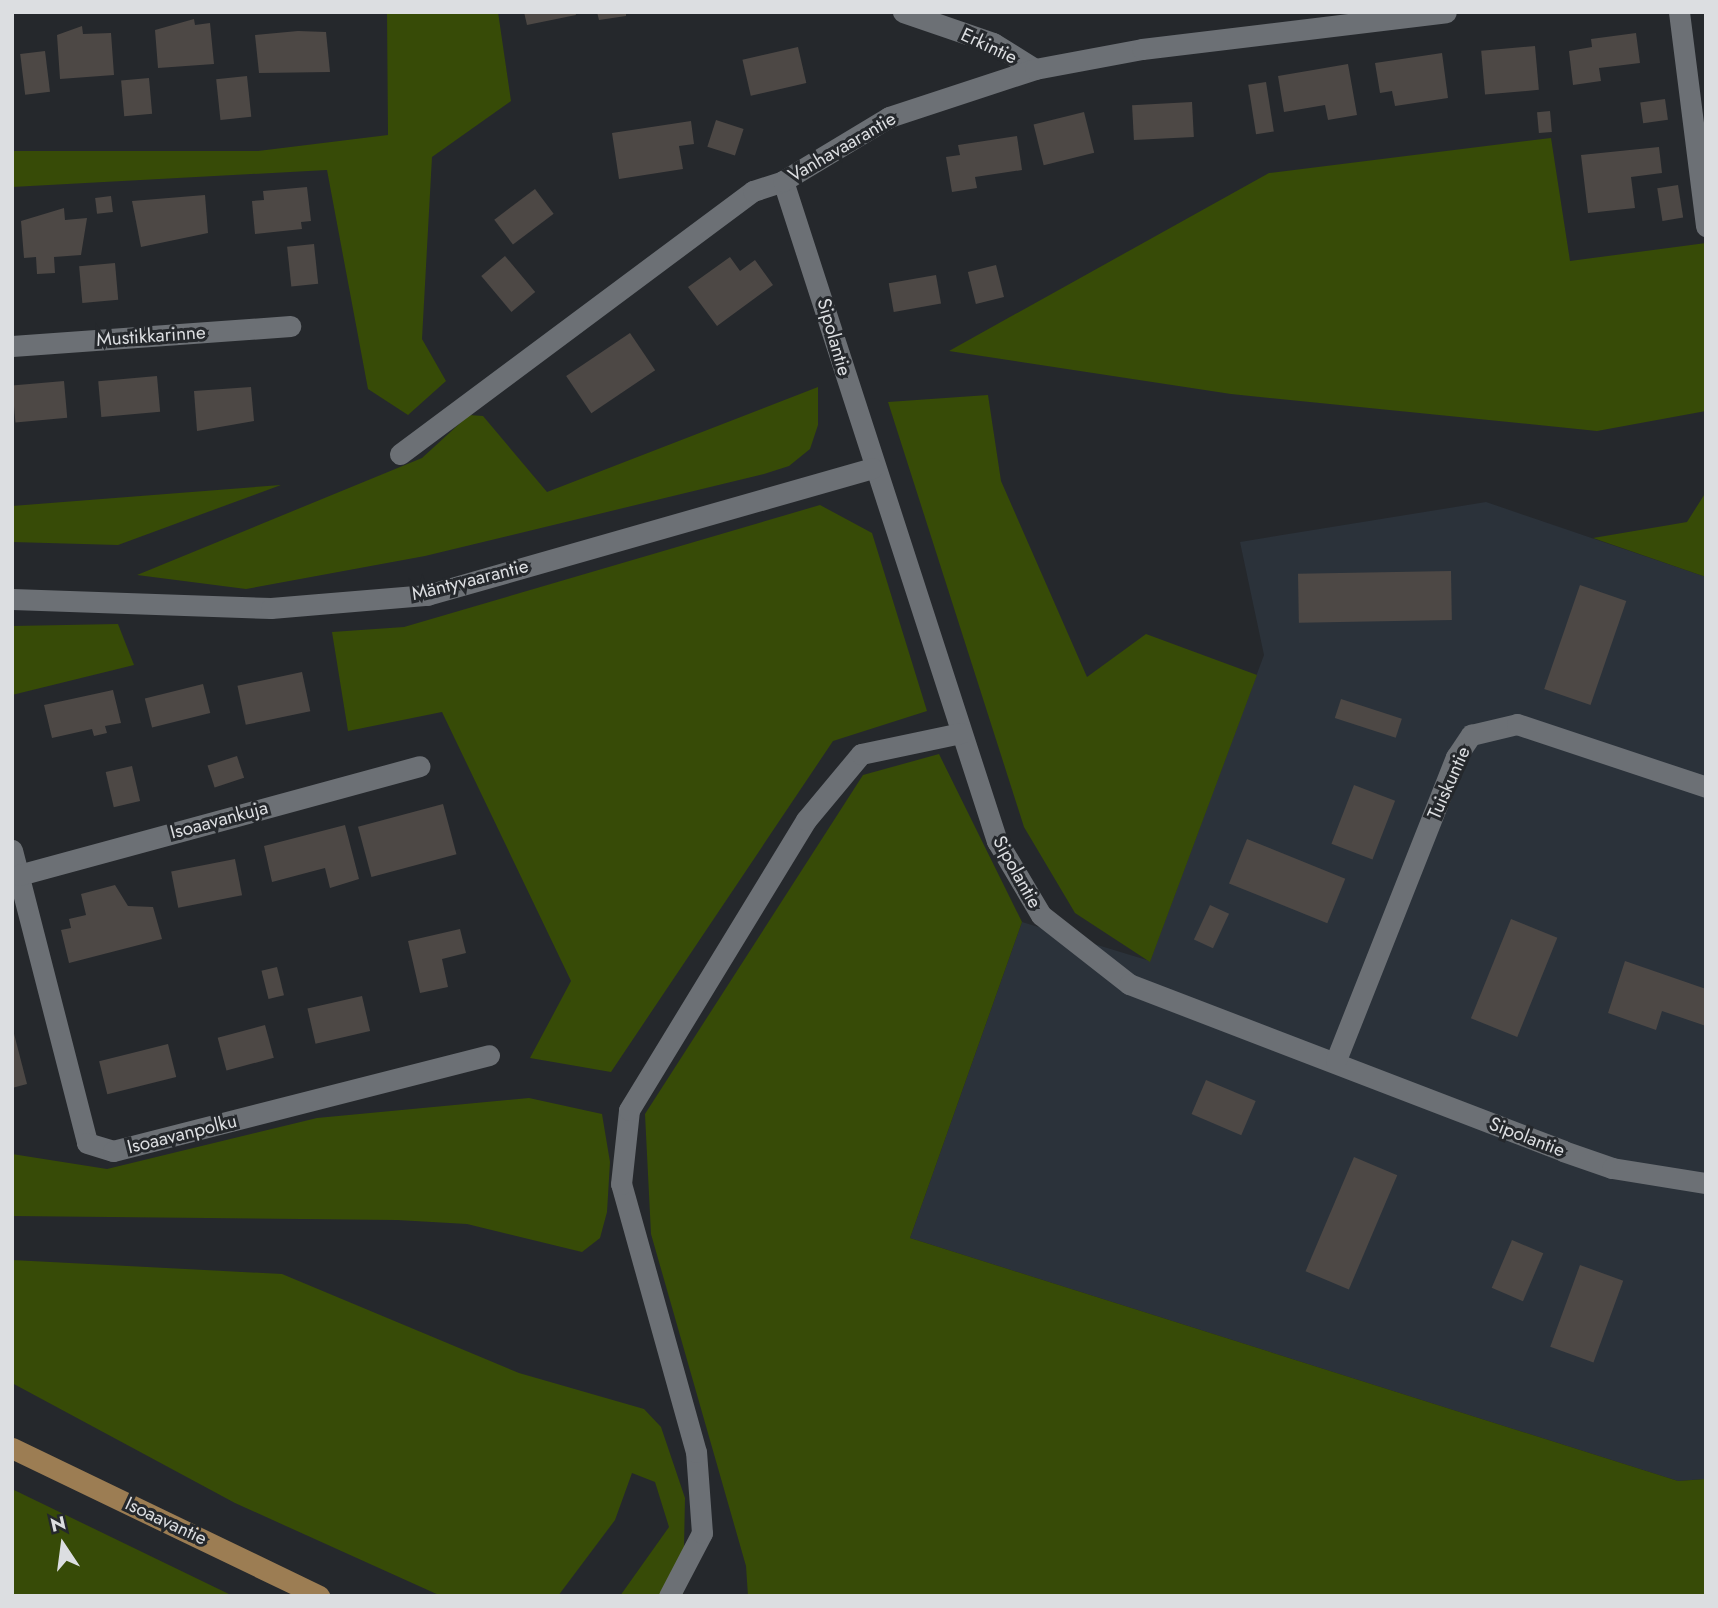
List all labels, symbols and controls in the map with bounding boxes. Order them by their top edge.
street label: Erkintie [957,23,1021,69]
street label: Vanhavaarantie [784,107,900,187]
street label: Sipolantie [812,296,856,378]
street label: Mustikkarinne [96,321,206,351]
street label: Mäntyvaarantie [409,554,531,606]
street label: Tuiskuntie [1423,743,1475,823]
street label: Isoaavankuja [168,796,270,844]
street label: Sipolantie [988,832,1046,912]
street label: Isoaavanpolku [125,1109,239,1159]
street label: Sipolantie [1486,1112,1568,1162]
street label: Isoaavantie [121,1492,211,1550]
text: N [48,1509,69,1539]
north arrow [28,1510,98,1580]

